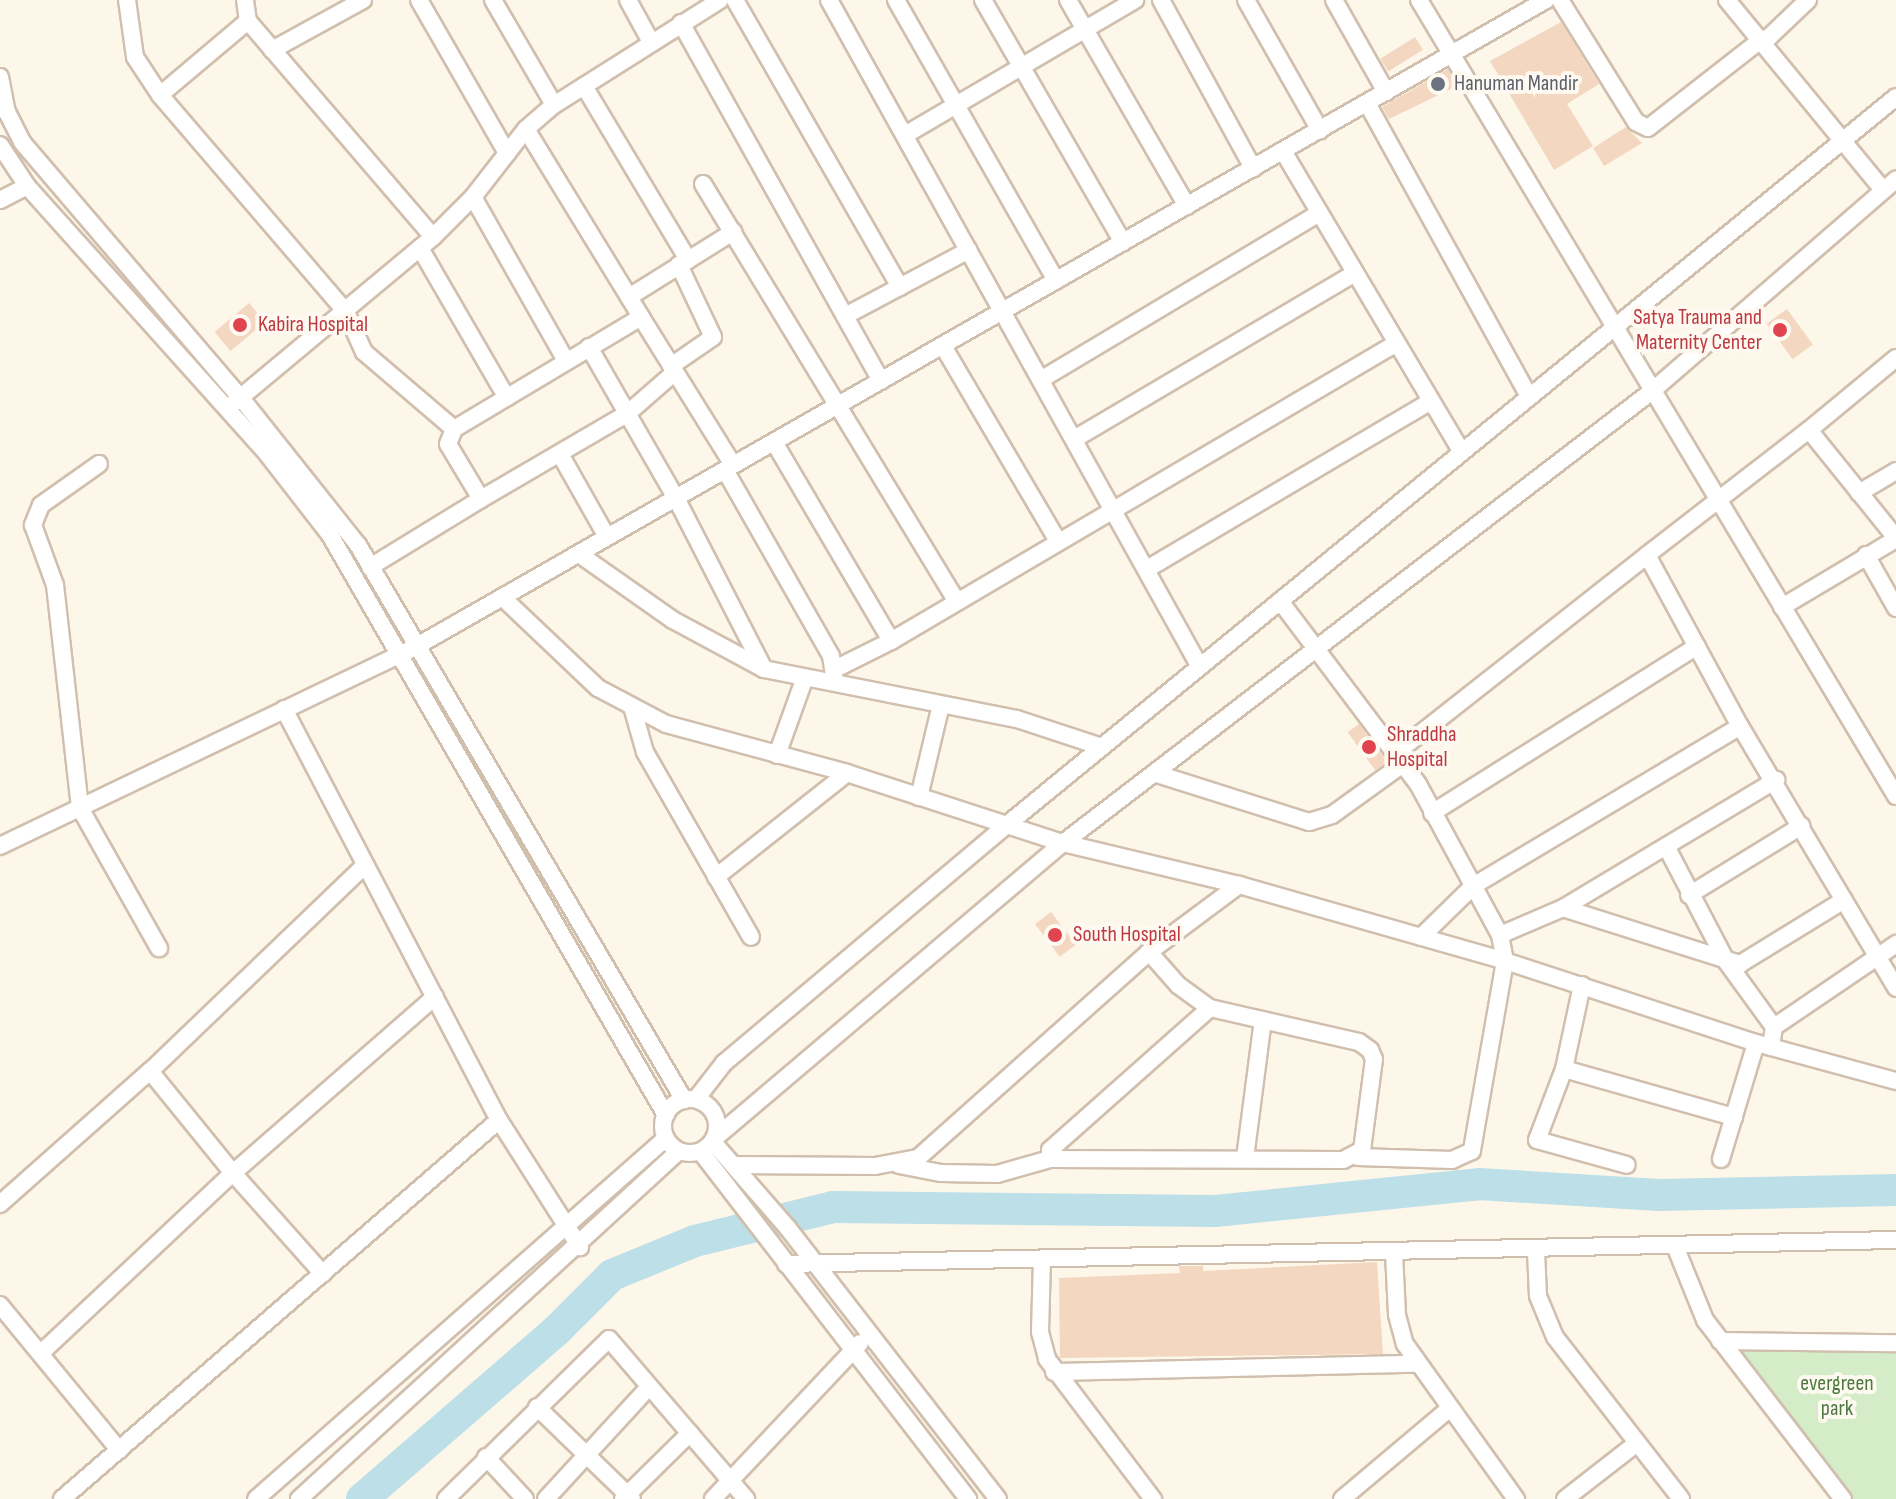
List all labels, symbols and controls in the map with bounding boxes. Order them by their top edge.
place label: Hanuman Mandir [1454,71,1578,97]
marker: Hanuman Mandir [1429,75,1447,93]
place label: Satya Trauma and Maternity Center [1633,304,1762,356]
place label: Kabira Hospital [258,312,368,338]
marker: Kabira Hospital [229,314,251,336]
marker: Satya Trauma and Maternity Center [1769,319,1791,341]
place label: Shraddha Hospital [1387,721,1456,772]
marker: Shraddha Hospital [1358,736,1380,758]
place label: South Hospital [1073,922,1181,948]
marker: South Hospital [1044,924,1066,946]
park label: evergreen park [1800,1370,1874,1422]

